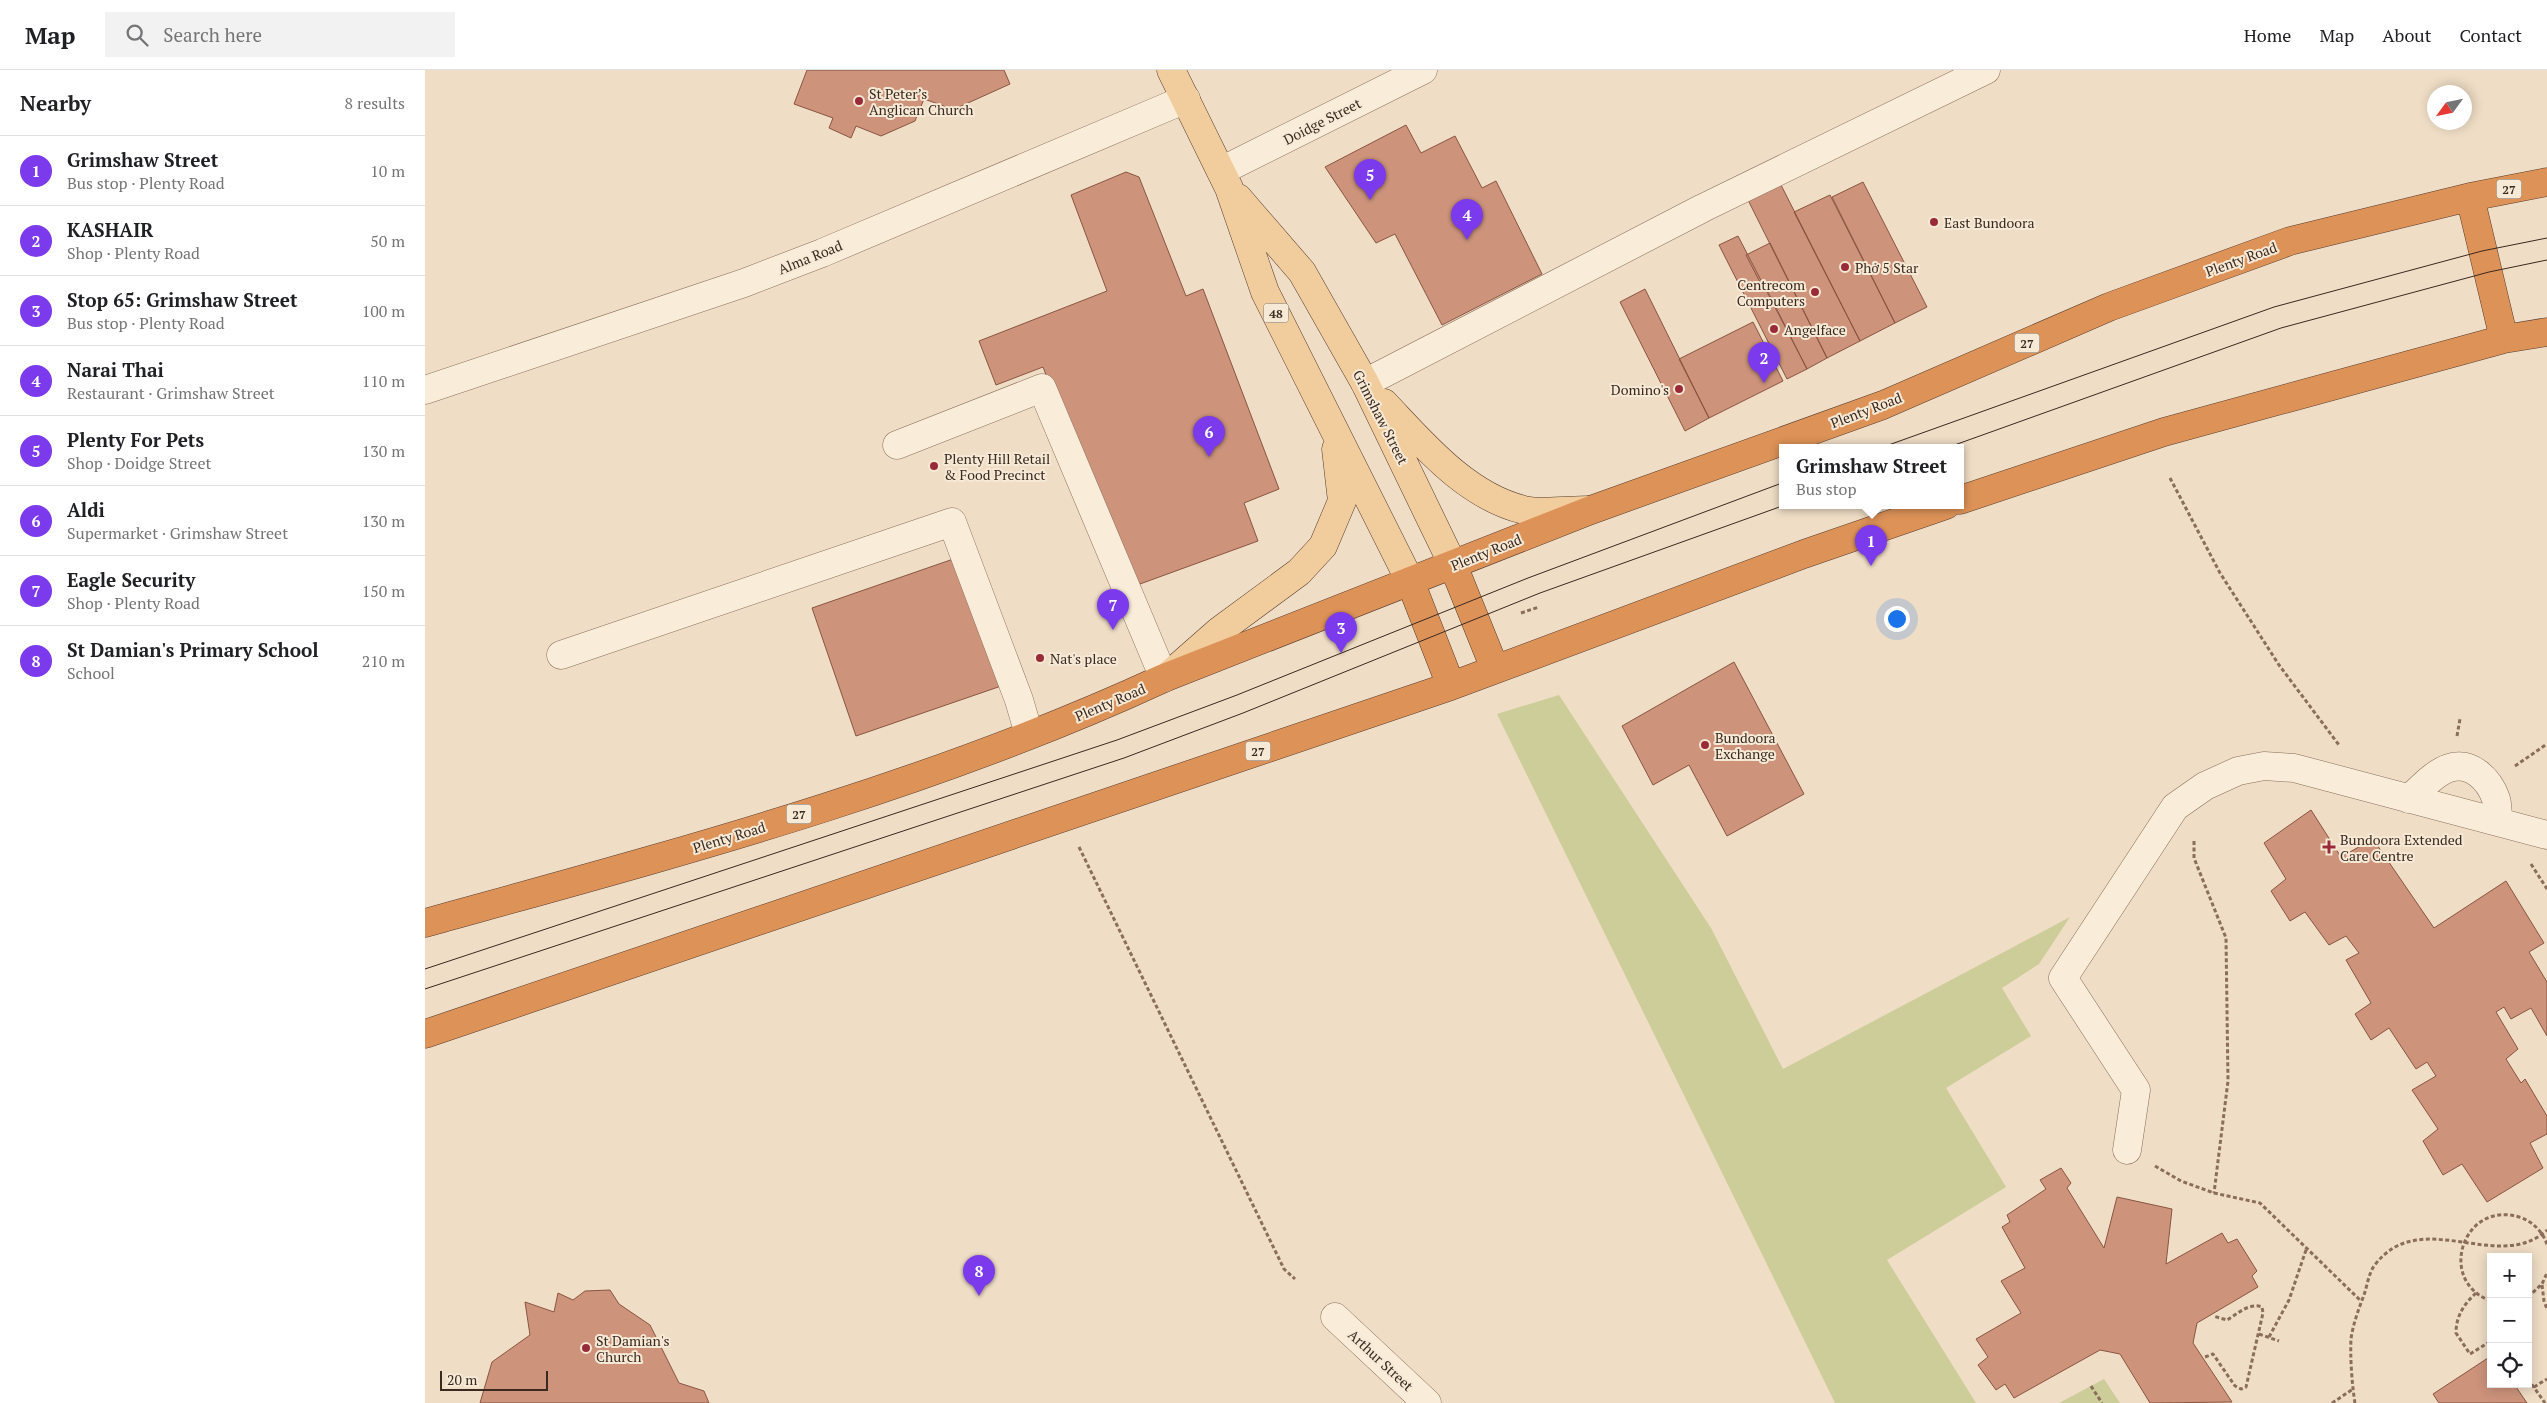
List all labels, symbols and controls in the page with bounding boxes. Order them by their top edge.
search box [105,12,455,57]
text: Map [25,19,75,51]
icon: search [123,21,151,49]
text: Search here [163,22,262,47]
text: Home [2244,23,2291,47]
text: Map [2319,23,2354,47]
text: About [2382,23,2431,47]
text: Contact [2459,23,2522,47]
place label: St Peter’s Anglican Church [869,84,973,119]
north arrow [2427,85,2472,130]
text: Nearby [20,89,91,117]
text: 8 results [345,92,405,114]
street label: Doidge Street [1280,93,1365,149]
marker: St Peter’s Anglican Church [853,95,865,107]
text: Grimshaw Street [67,147,218,172]
pin: 5 [1354,159,1386,200]
text: 1 [31,160,41,182]
text: 10 m [370,160,405,182]
text: Bus stop · Plenty Road [67,172,225,194]
road number: 27 [2497,180,2521,198]
pin: 4 [1451,199,1483,240]
place label: East Bundoora [1944,213,2035,232]
marker: East Bundoora [1928,216,1940,228]
text: KASHAIR [67,217,154,242]
text: 2 [31,230,41,252]
text: 50 m [370,230,405,252]
street label: Alma Road [775,235,845,278]
street label: Plenty Road [2203,237,2280,281]
text: Shop · Plenty Road [67,242,200,264]
place label: Phở 5 Star [1855,258,1919,277]
marker: Phở 5 Star [1839,261,1851,273]
place label: Centrecom Computers [1737,275,1805,310]
marker: Centrecom Computers [1809,286,1821,298]
text: Stop 65: Grimshaw Street [67,287,298,312]
text: 3 [31,300,41,322]
text: 100 m [362,300,405,322]
road number: 48 [1263,304,1289,322]
text: Bus stop · Plenty Road [67,312,225,334]
place label: Angelface [1784,320,1846,339]
marker: Angelface [1768,323,1780,335]
road number: 27 [2015,334,2039,352]
pin: 2 [1748,342,1780,383]
text: Narai Thai [67,357,164,382]
street label: Grimshaw Street [1349,367,1413,468]
text: 4 [31,370,41,392]
text: 110 m [362,370,405,392]
place label: Domino's [1611,380,1669,399]
text: Restaurant · Grimshaw Street [67,382,275,404]
marker: Domino's [1673,383,1685,395]
street label: Plenty Road [1828,388,1905,432]
pin: 6 [1193,416,1225,457]
text: Plenty For Pets [67,427,204,452]
text: 5 [31,440,41,462]
text: 130 m [362,440,405,462]
popup [1779,444,1964,509]
place label: Plenty Hill Retail & Food Precinct [944,449,1050,484]
text: Shop · Doidge Street [67,452,211,474]
text: Grimshaw Street [1796,453,1947,478]
marker: Plenty Hill Retail & Food Precinct [928,460,940,472]
text: Bus stop [1796,478,1856,500]
text: Aldi [67,497,105,522]
text: 6 [31,510,41,532]
text: 130 m [362,510,405,532]
text: Supermarket · Grimshaw Street [67,522,288,544]
pin: 1 [1855,525,1887,566]
street label: Plenty Road [1448,529,1524,575]
text: Eagle Security [67,567,195,592]
text: 7 [31,580,41,602]
text: 150 m [362,580,405,602]
pin: 7 [1097,589,1129,630]
text: Shop · Plenty Road [67,592,200,614]
your location [1884,606,1910,632]
pin: 3 [1325,612,1357,653]
text: St Damian's Primary School [67,637,319,662]
place label: Nat's place [1050,649,1117,668]
text: 8 [31,650,41,672]
text: 210 m [362,650,405,672]
marker: Nat's place [1034,652,1046,664]
text: School [67,662,115,684]
street label: Plenty Road [1072,679,1148,725]
place label: Bundoora Exchange [1715,728,1776,763]
marker: Bundoora Exchange [1699,739,1711,751]
road number: 27 [1245,741,1271,760]
road number: 27 [787,804,811,824]
street label: Plenty Road [690,817,768,857]
place label: Bundoora Extended Care Centre [2340,830,2463,865]
marker: Bundoora Extended Care Centre [2322,840,2336,854]
map controls [2487,1253,2532,1388]
button: + [2487,1253,2532,1298]
pin: 8 [963,1255,995,1296]
button: − [2487,1298,2532,1343]
street label: Arthur Street [1344,1325,1418,1396]
place label: St Damian's Church [596,1331,670,1366]
marker: St Damian's Church [580,1342,592,1354]
button: locate [2487,1343,2532,1388]
scale bar [440,1368,547,1391]
text: 20 m [447,1370,477,1389]

